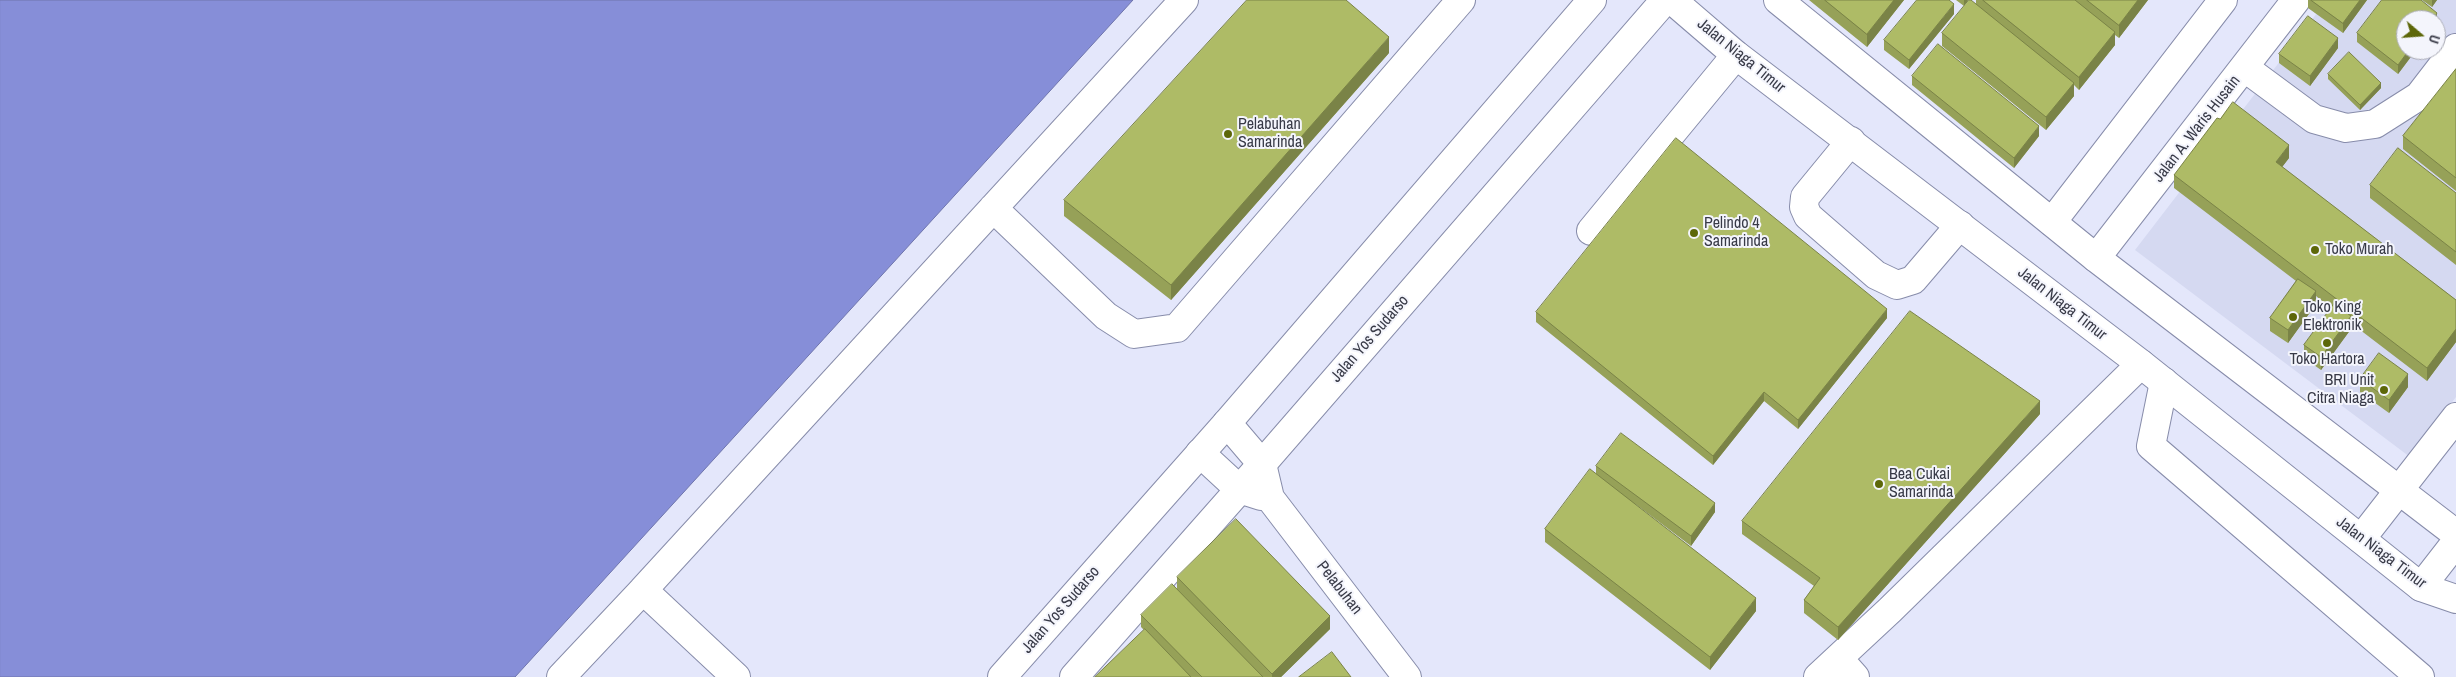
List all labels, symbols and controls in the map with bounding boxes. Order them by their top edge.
north arrow [2396,10,2446,60]
street label: Jalan Niaga Timur [1693,15,1789,97]
text: U [2424,33,2444,46]
street label: Jalan A. Waris Husain [2149,72,2245,186]
place label: Pelabuhan Samarinda [1238,115,1302,153]
marker: Pelabuhan Samarinda [1222,128,1234,140]
place label: Pelindo 4 Samarinda [1704,214,1768,252]
marker: Pelindo 4 Samarinda [1688,227,1700,239]
place label: Toko Murah [2325,240,2394,260]
marker: Toko Murah [2309,244,2321,256]
street label: Jalan Niaga Timur [2014,263,2110,345]
street label: Jalan Yos Sudarso [1327,292,1413,386]
place label: Toko King Elektronik [2303,298,2361,336]
marker: Toko King Elektronik [2287,311,2299,323]
marker: Toko Hartora [2321,337,2333,349]
place label: Toko Hartora [2289,350,2365,370]
place label: BRI Unit Citra Niaga [2307,371,2374,409]
marker: BRI Unit Citra Niaga [2378,384,2390,396]
place label: Bea Cukai Samarinda [1889,465,1953,503]
marker: Bea Cukai Samarinda [1873,478,1885,490]
street label: Jalan Niaga Timur [2332,513,2430,593]
street label: Pelabuhan [1312,557,1366,619]
street label: Jalan Yos Sudarso [1018,563,1104,657]

